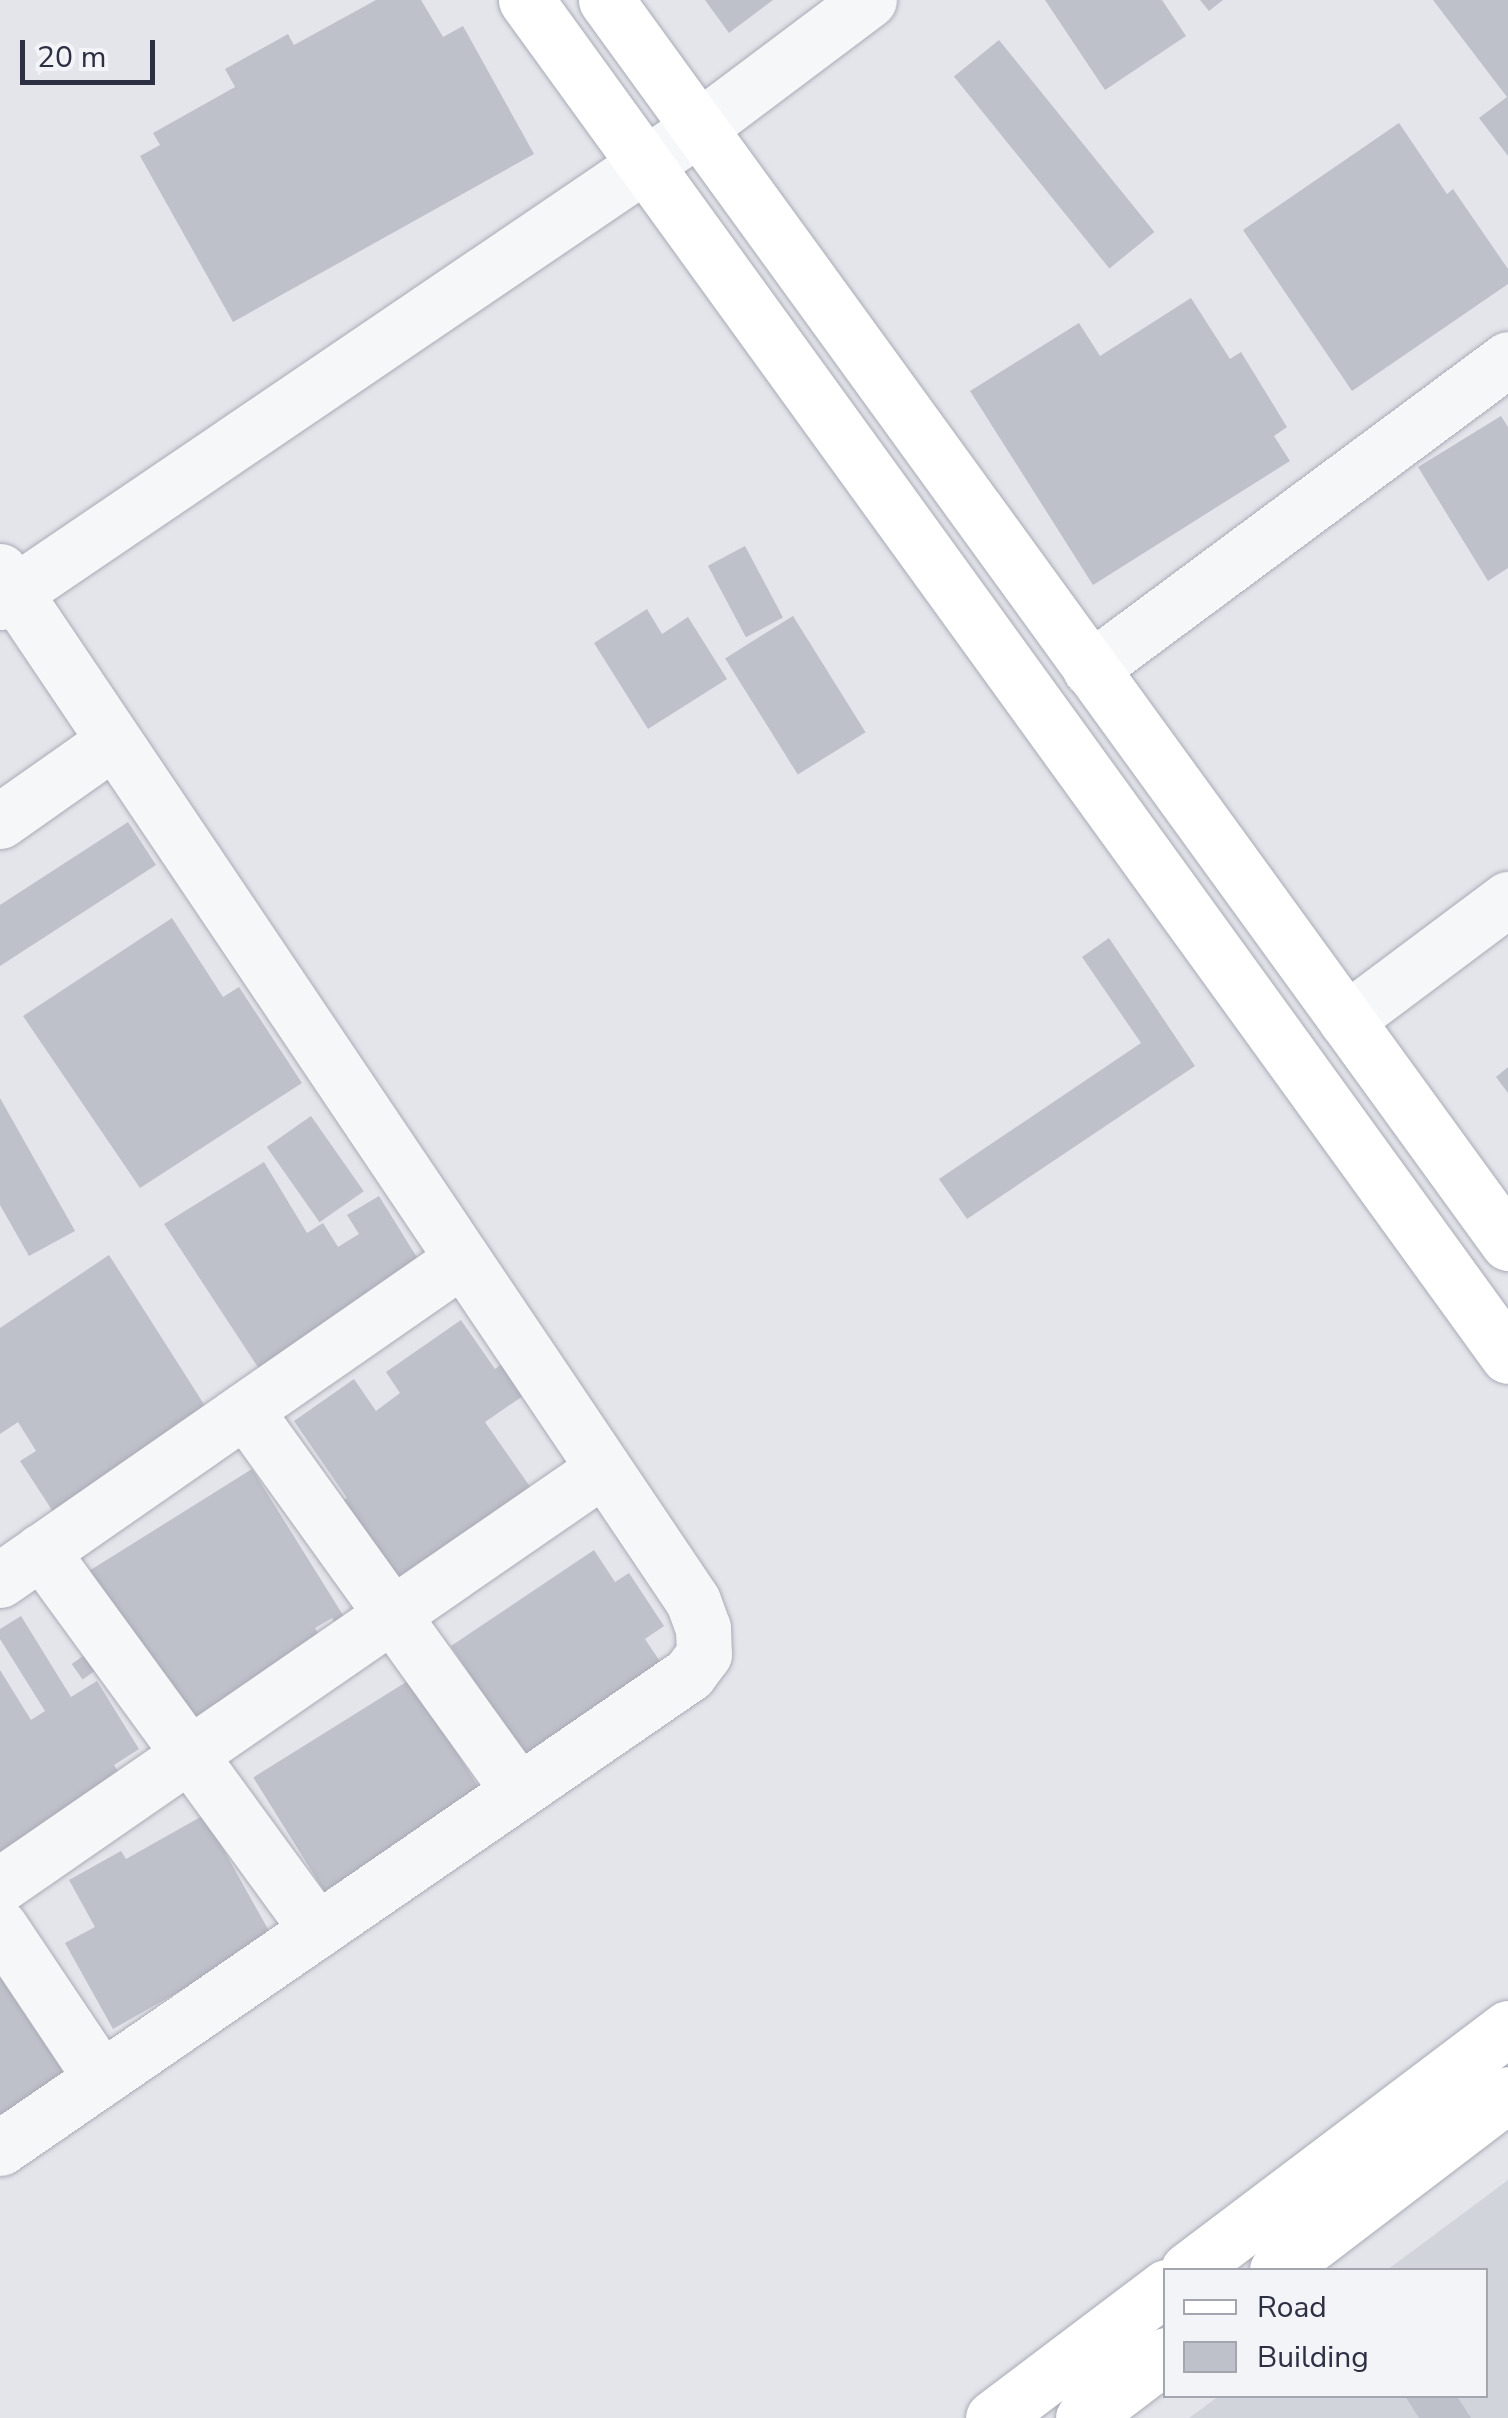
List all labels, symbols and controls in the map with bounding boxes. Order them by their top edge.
scale bar [25,20,160,82]
text: 20 m [37,37,106,78]
legend [1163,2268,1488,2398]
text: Road [1257,2287,1327,2328]
text: Building [1257,2337,1369,2378]

